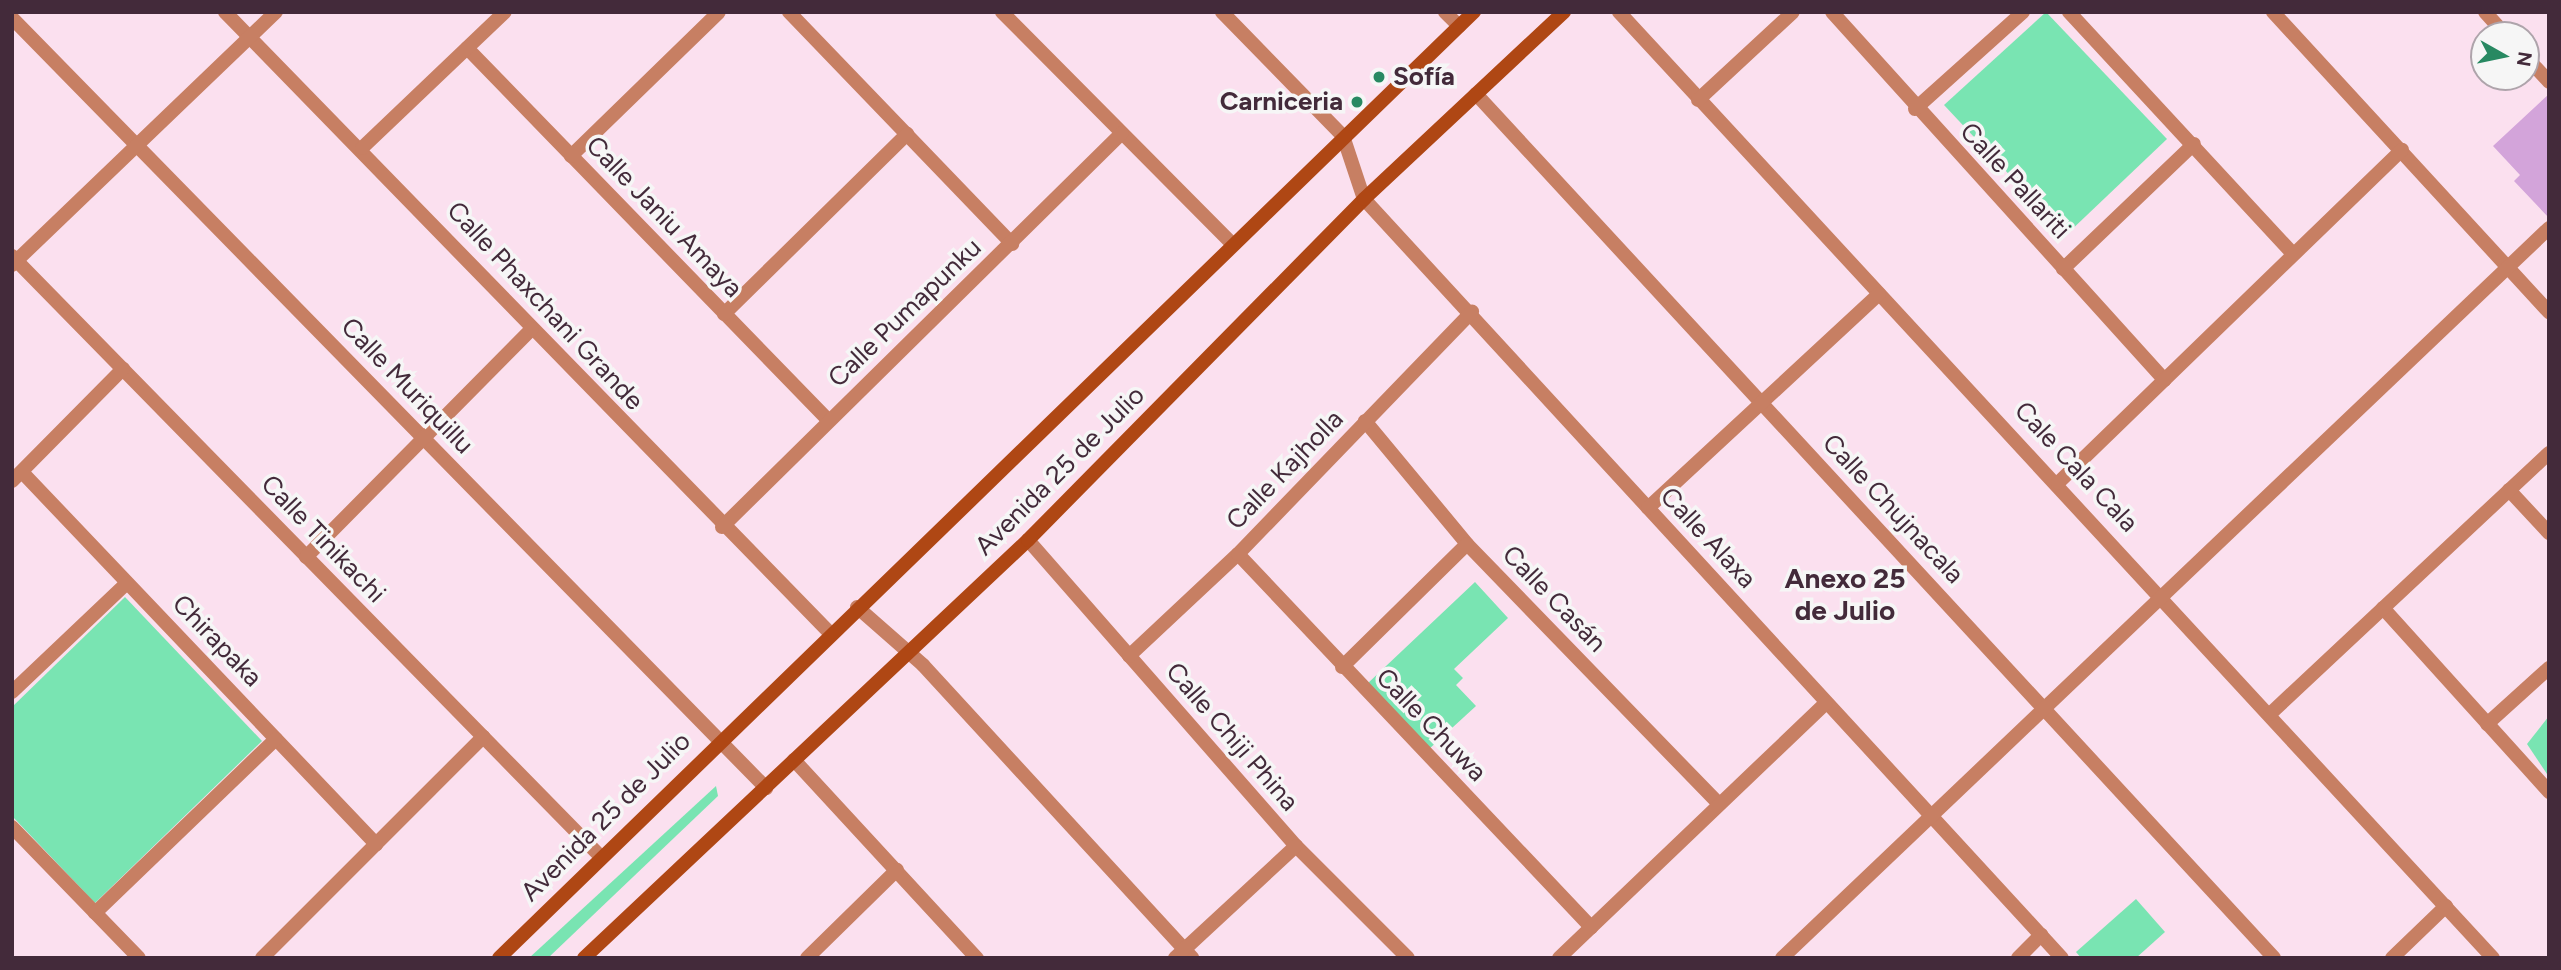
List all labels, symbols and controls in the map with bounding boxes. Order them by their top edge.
north arrow [2470,21,2540,91]
text: N [2512,50,2537,68]
place label: Sofía [1393,61,1455,93]
marker: Sofía [1371,69,1387,85]
place label: Carniceria [1220,86,1343,118]
marker: Carniceria [1349,94,1365,110]
street label: Calle Pallariti [1953,116,2077,246]
street label: Calle Janiu Amaya [579,130,749,304]
street label: Calle Phaxchani Grande [440,195,650,417]
street label: Calle Pumapunku [822,232,988,394]
street label: Calle Muriquillu [334,312,480,460]
street label: Avenida 25 de Julio [969,380,1151,562]
street label: Cale Cala Cala [2008,395,2144,539]
street label: Calle Kajholla [1220,404,1350,536]
street label: Calle Chujnacala [1816,428,1970,590]
street label: Calle Tinikachi [254,469,392,609]
street label: Calle Alaxa [1654,481,1762,595]
street label: Calle Casán [1496,539,1612,659]
district label: Anexo 25 de Julio [1785,561,1905,627]
street label: Chirapaka [166,589,268,693]
street label: Calle Chiji Phina [1159,657,1305,817]
street label: Calle Chuwa [1369,662,1493,788]
street label: Avenida 25 de Julio [515,726,697,908]

